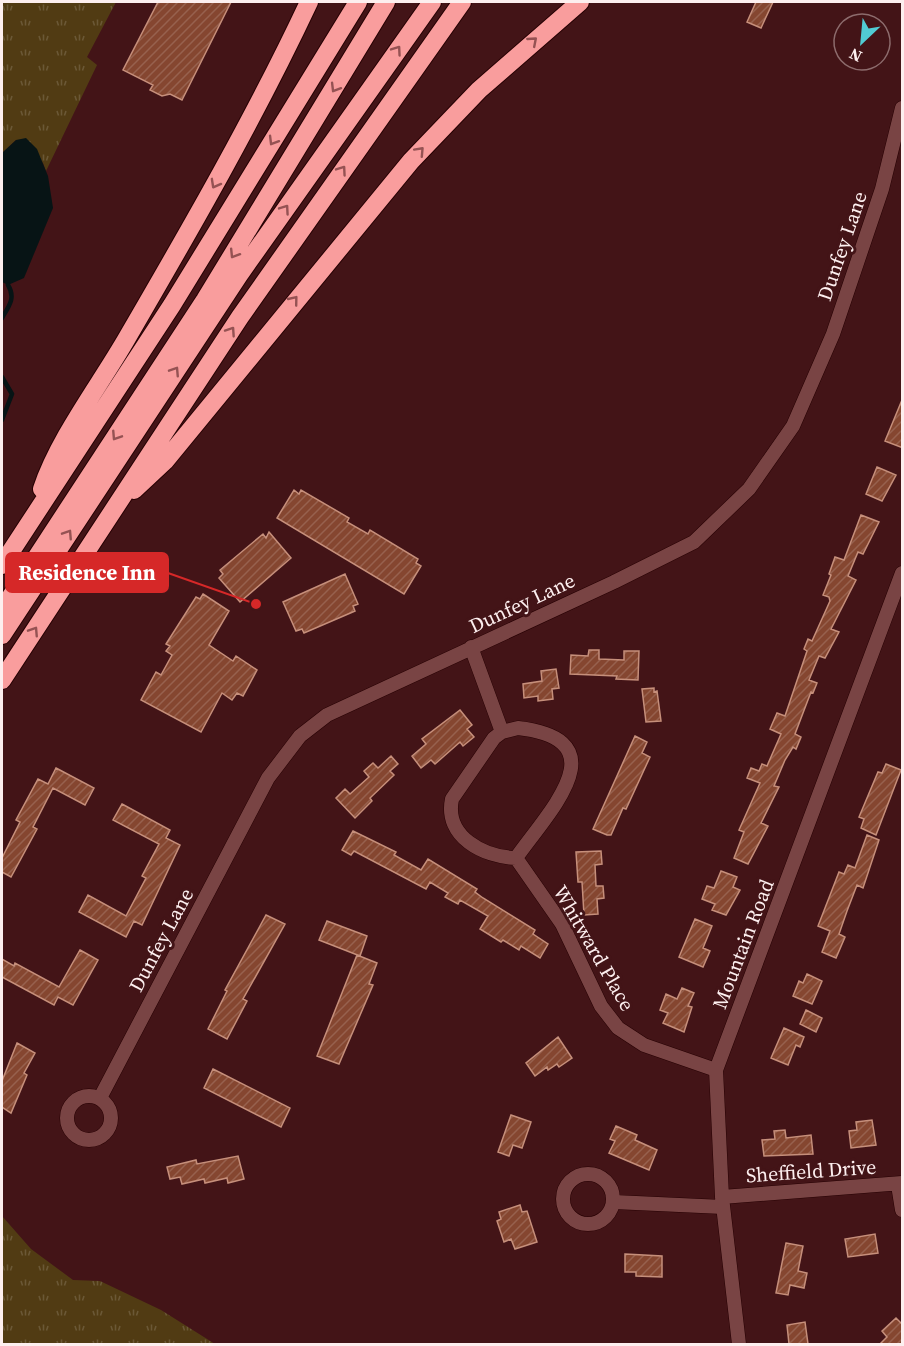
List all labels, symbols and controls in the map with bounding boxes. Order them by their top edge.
north arrow [832,12,892,72]
one-way arrow [527,37,537,48]
text: N [845,43,865,68]
one-way arrow [390,46,401,57]
one-way arrow [330,82,342,92]
one-way arrow [269,135,281,145]
one-way arrow [413,148,424,158]
one-way arrow [335,166,346,177]
one-way arrow [210,178,222,188]
street label: Dunfey Lane [810,188,874,304]
one-way arrow [278,205,289,216]
one-way arrow [230,248,241,259]
one-way arrow [287,296,298,307]
one-way arrow [224,326,235,337]
one-way arrow [168,367,179,378]
one-way arrow [112,429,123,440]
one-way arrow [61,530,72,541]
callout: Residence Inn [6,553,168,592]
text: Residence Inn [18,558,156,587]
street label: Dunfey Lane [464,566,580,640]
one-way arrow [26,627,38,637]
street label: Mountain Road [705,874,781,1013]
street label: Whitward Place [547,880,641,1016]
street label: Dunfey Lane [122,883,200,997]
street label: Sheffield Drive [745,1152,877,1190]

